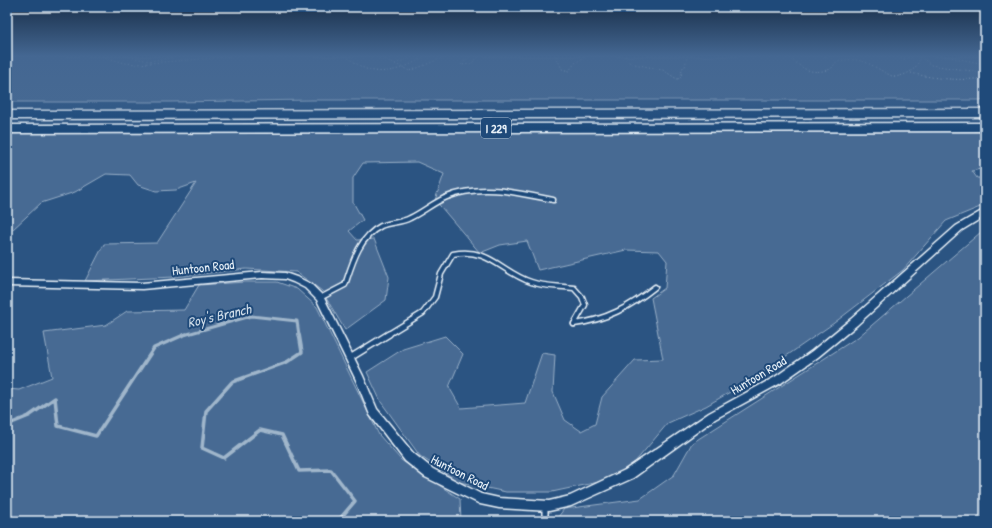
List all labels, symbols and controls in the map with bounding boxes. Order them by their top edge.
road number: I 229 [481,118,511,138]
street label: Huntoon Road [171,255,235,279]
water label: Roy's Branch [185,298,254,332]
street label: Huntoon Road [727,351,789,399]
street label: Huntoon Road [428,450,492,494]

